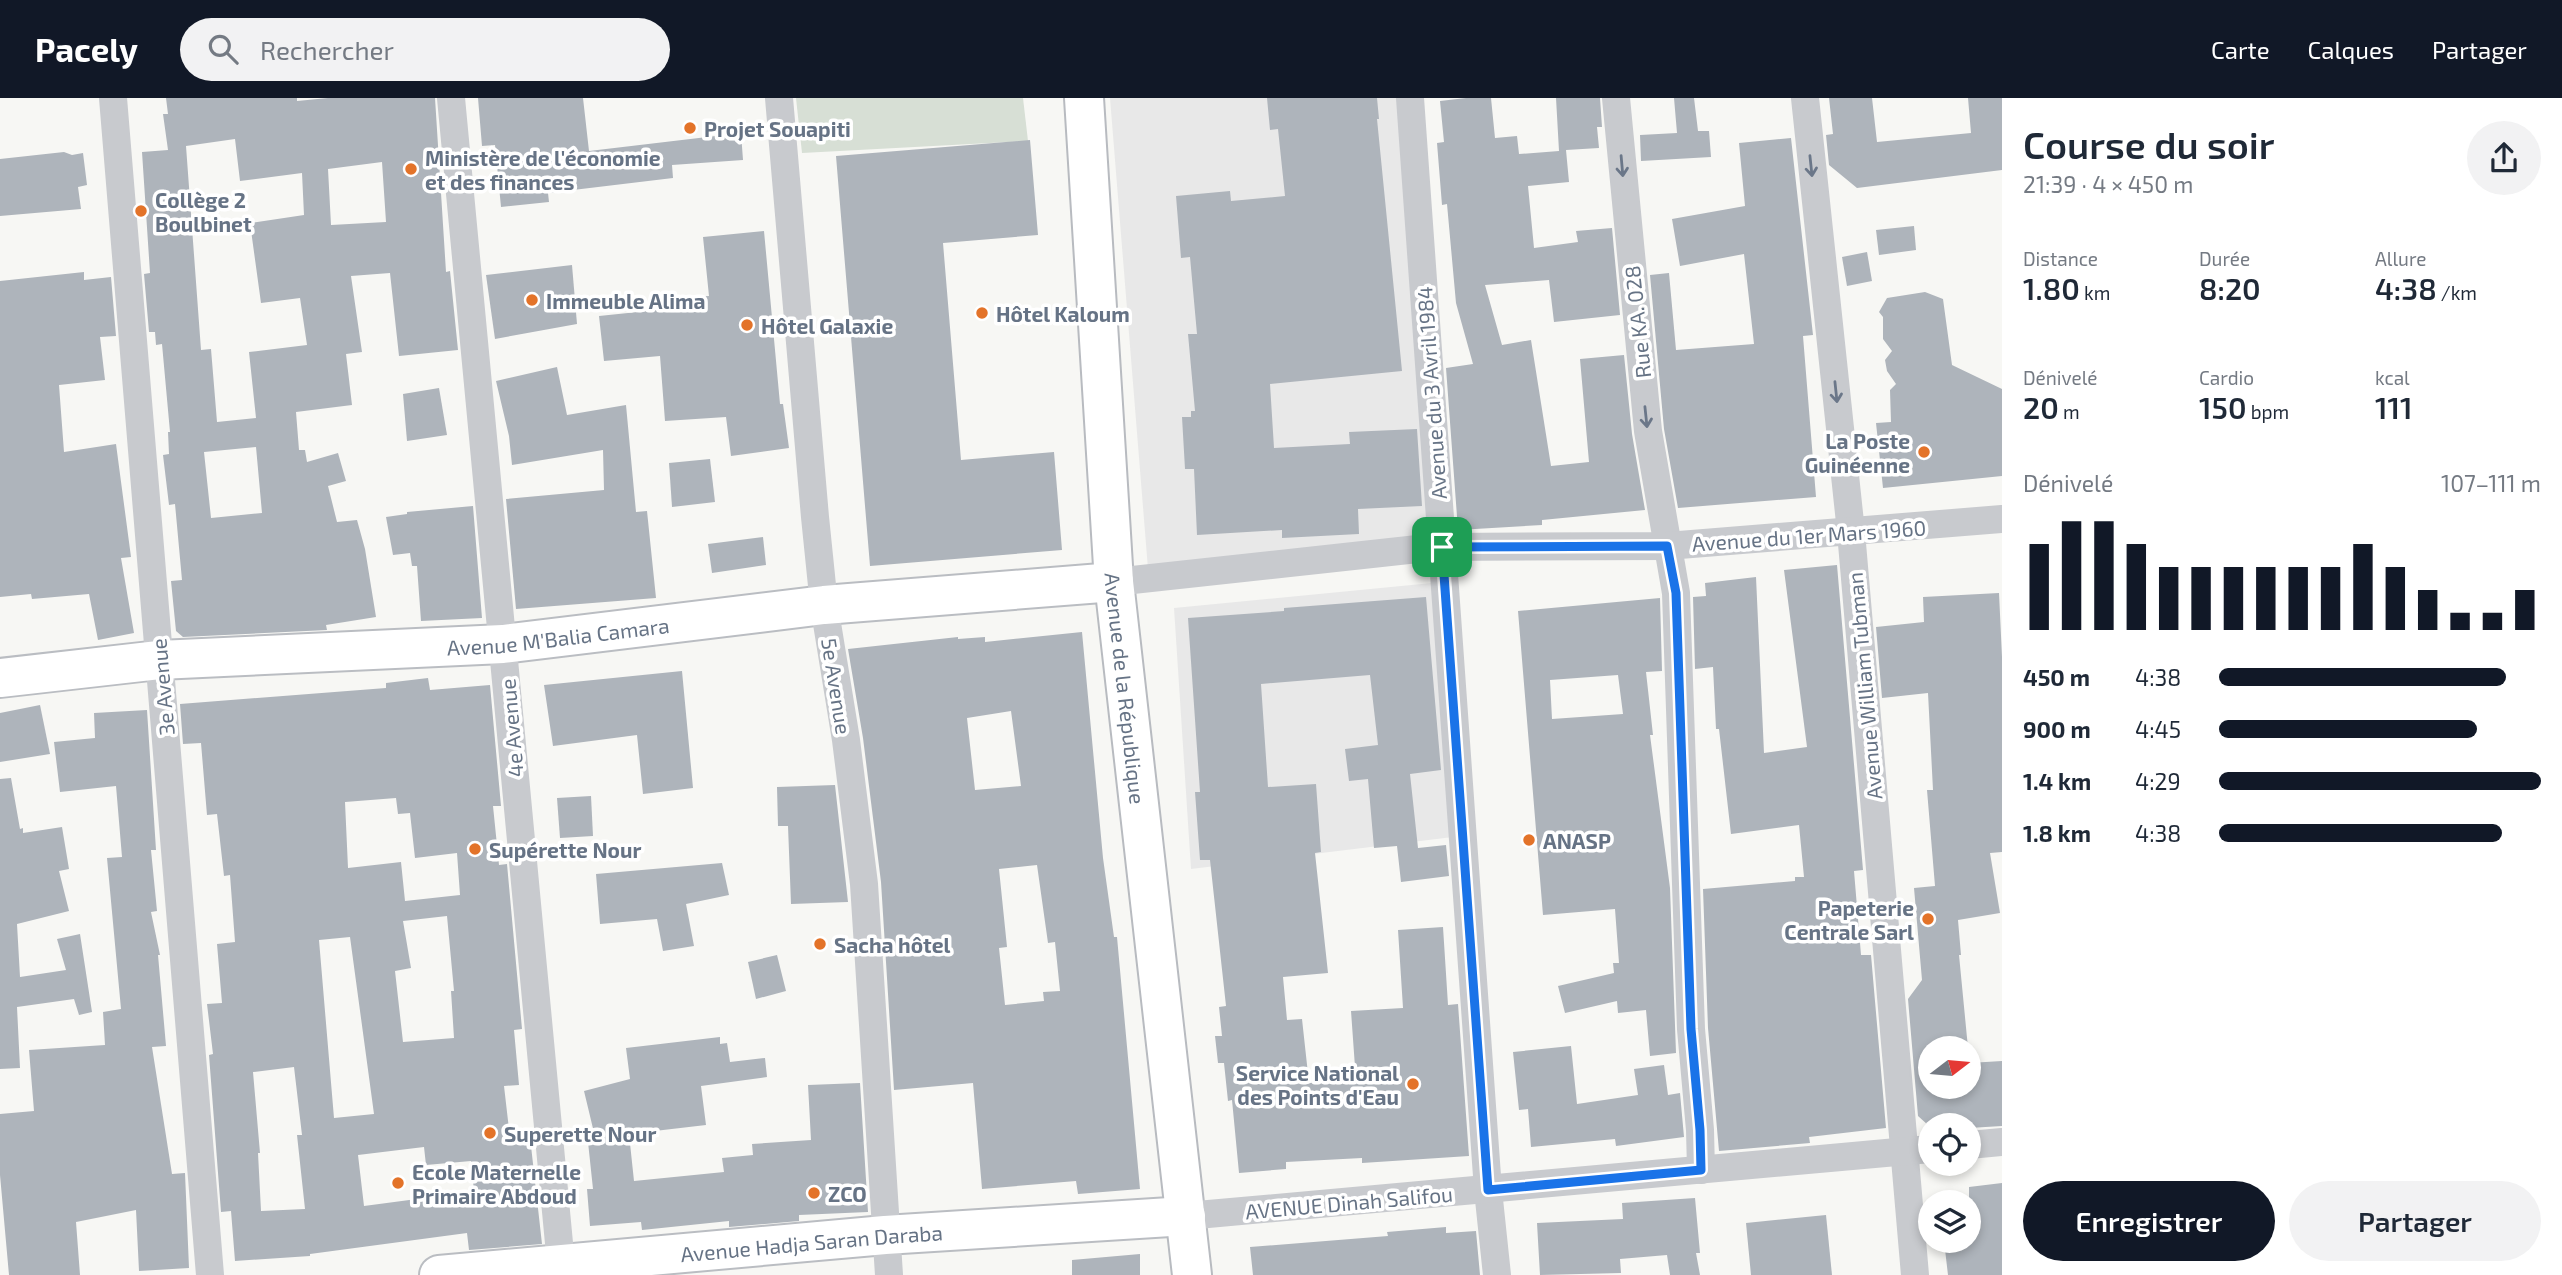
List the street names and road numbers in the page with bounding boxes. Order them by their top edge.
street label: Rue KA. 028 [1619,264,1655,380]
street label: Avenue du 3 Avril 1984 [1411,286,1451,500]
street label: Avenue du 1er Mars 1960 [1691,514,1927,556]
street label: Avenue William Tubman [1842,571,1886,801]
street label: Avenue de la République [1101,572,1151,805]
street label: Avenue M'Balia Camara [446,611,671,659]
street label: 5e Avenue [817,636,857,736]
street label: 3e Avenue [145,637,179,737]
street label: 4e Avenue [494,678,528,778]
street label: AVENUE Dinah Salifou [1244,1180,1454,1224]
street label: Avenue Hadja Saran Daraba [679,1219,944,1266]

